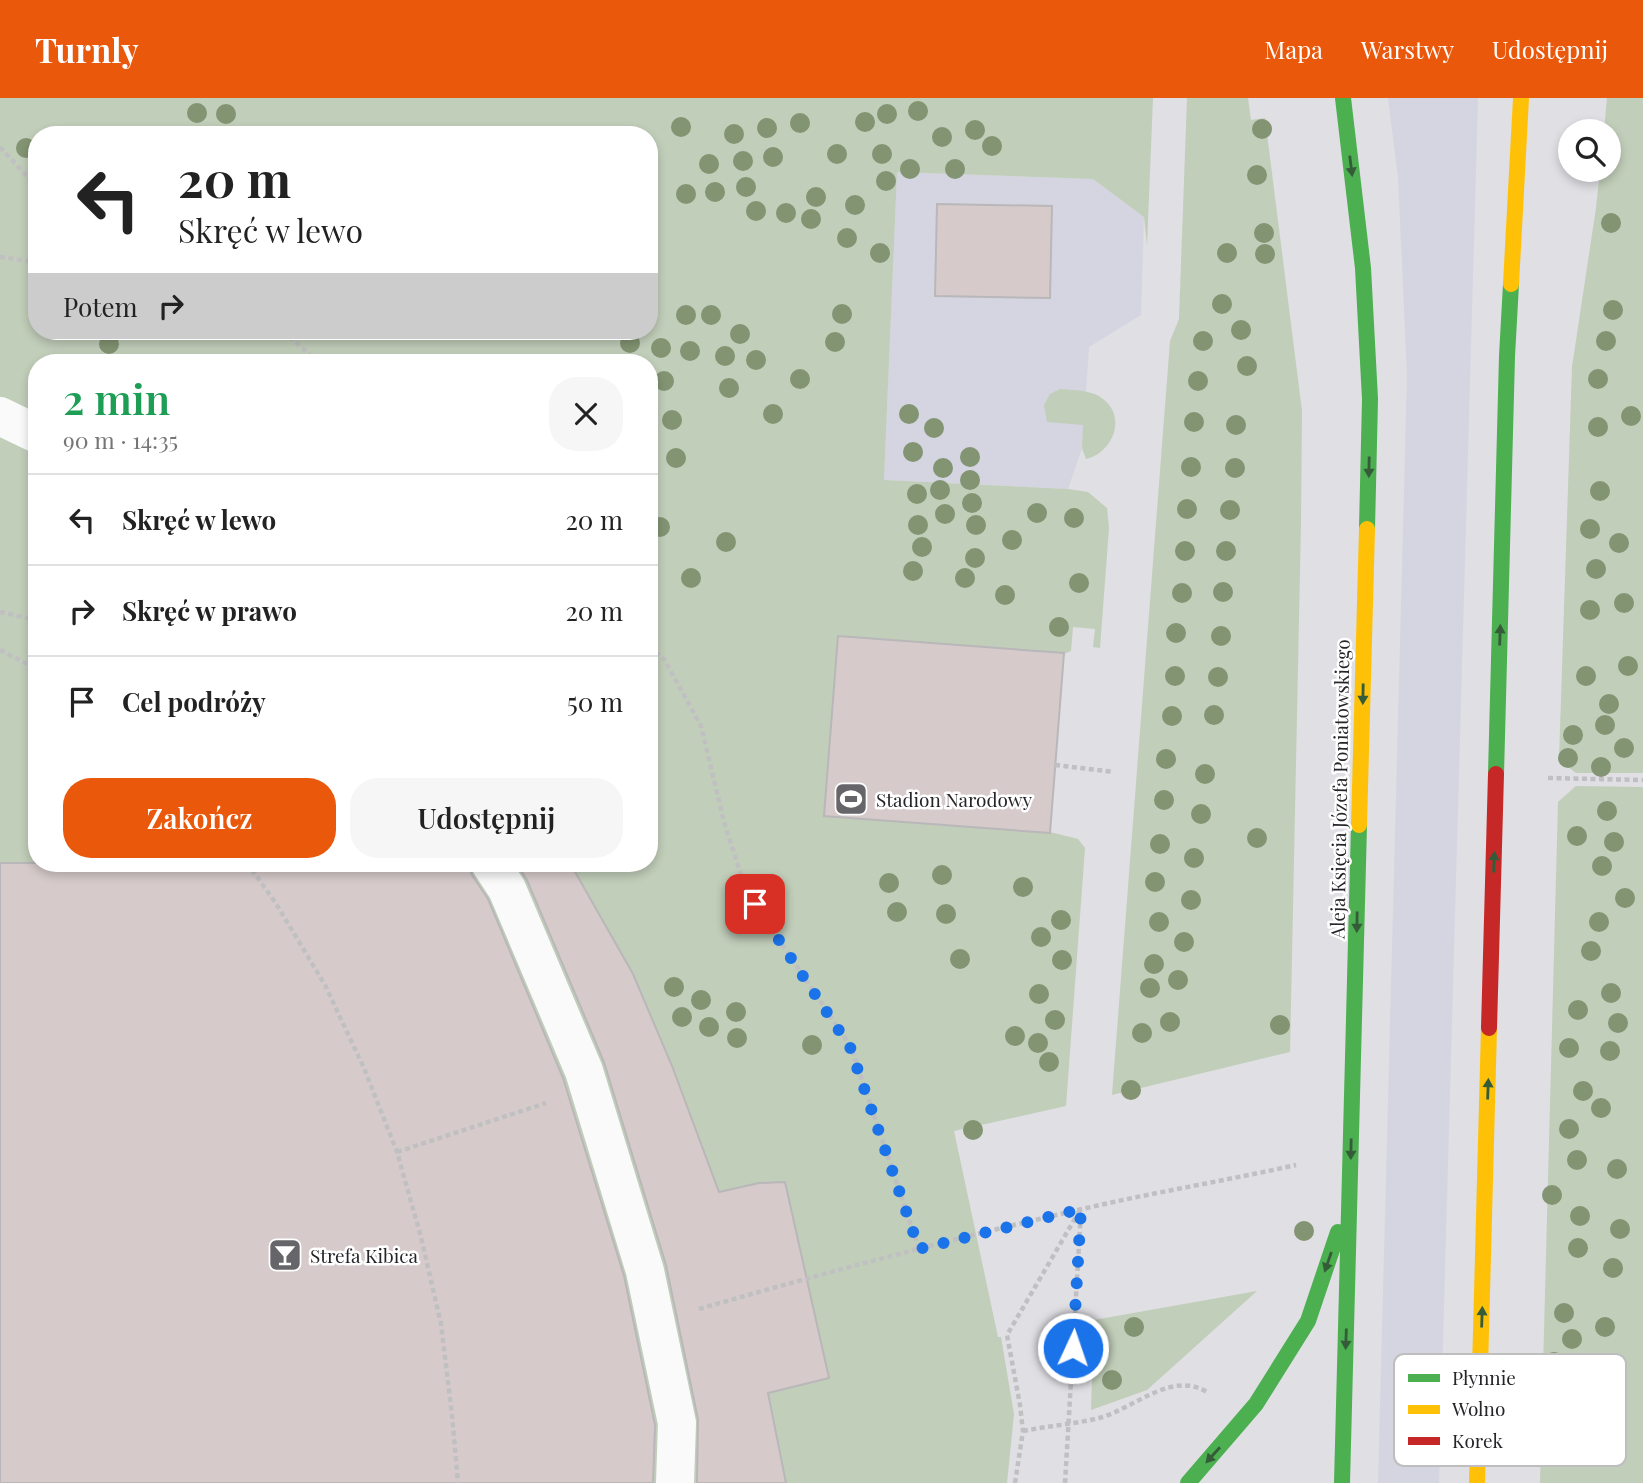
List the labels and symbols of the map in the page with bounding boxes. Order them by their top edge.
one-way arrow [1346,155,1357,177]
one-way arrow [1363,456,1374,478]
one-way arrow [1494,623,1505,645]
street label: Aleja Księcia Józefa Poniatowskiego [1323,639,1355,940]
one-way arrow [1357,684,1369,706]
sports icon: Stadion Narodowy [832,780,870,818]
place label: Stadion Narodowy [876,786,1032,812]
one-way arrow [1488,851,1499,873]
pin [725,874,785,934]
one-way arrow [1351,911,1363,933]
one-way arrow [1482,1078,1493,1100]
one-way arrow [1346,1139,1357,1161]
bar icon: Strefa Kibica [266,1236,304,1274]
place label: Strefa Kibica [310,1242,418,1268]
one-way arrow [1322,1251,1333,1272]
one-way arrow [1476,1306,1487,1328]
position arrow [1036,1311,1110,1385]
one-way arrow [1341,1328,1352,1350]
legend [1394,1354,1626,1466]
text: Płynnie [1452,1364,1516,1390]
text: Wolno [1451,1395,1505,1421]
text: Korek [1452,1427,1504,1453]
one-way arrow [1205,1446,1221,1463]

